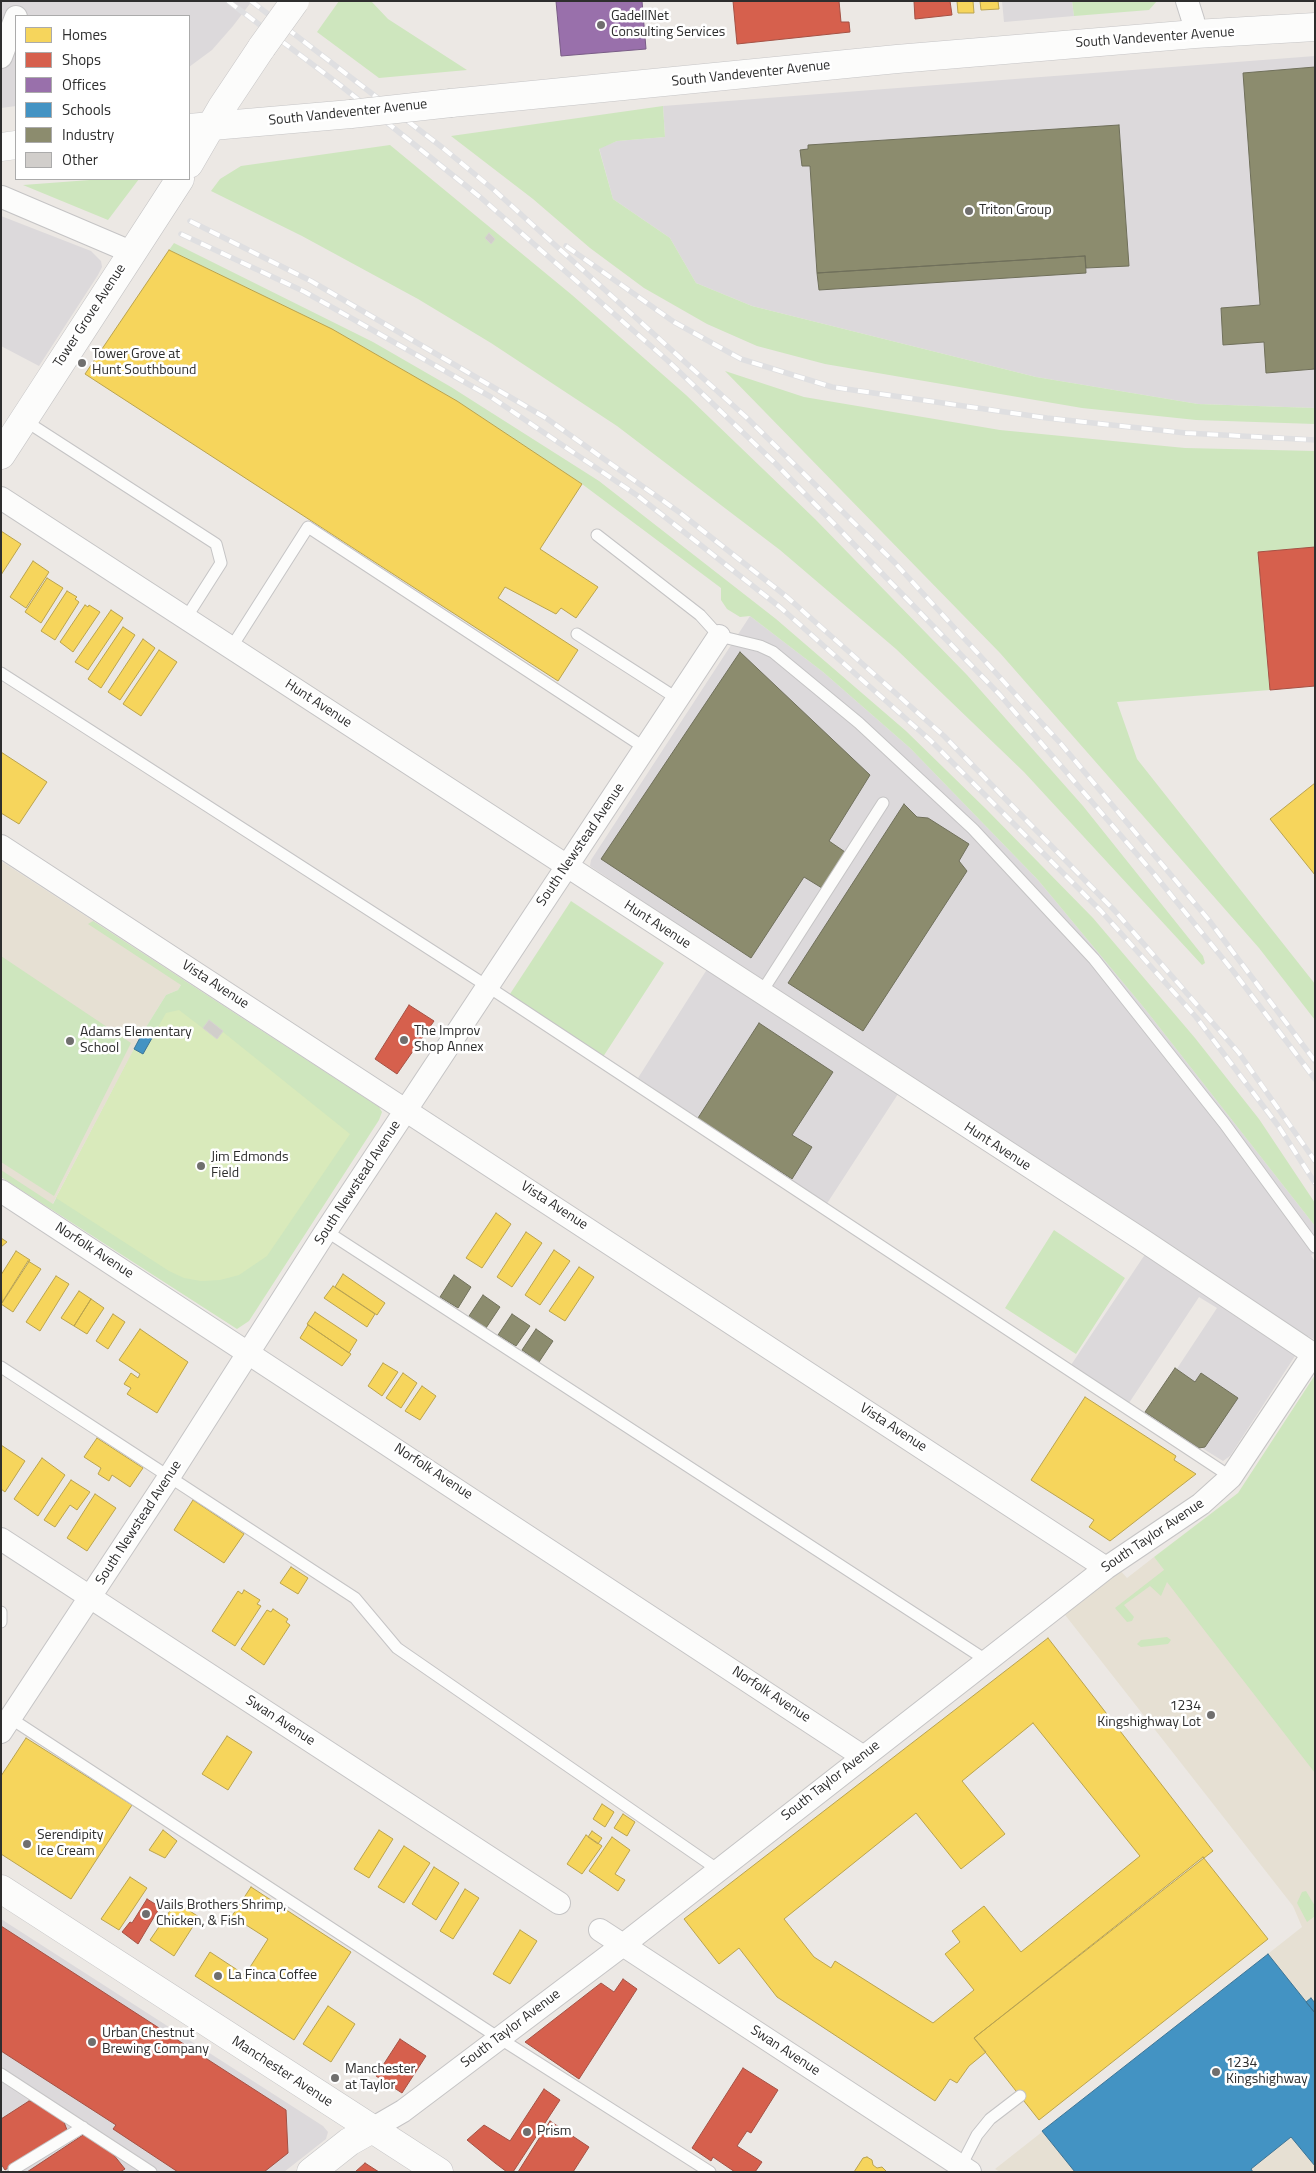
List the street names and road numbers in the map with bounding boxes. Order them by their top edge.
street label: South Vandeventer Avenue [1075,24,1235,52]
street label: South Vandeventer Avenue [671,57,831,91]
street label: South Vandeventer Avenue [268,96,428,130]
street label: Tower Grove Avenue [50,261,130,371]
street label: Hunt Avenue [281,676,355,732]
street label: South Newstead Avenue [534,780,628,910]
street label: Hunt Avenue [620,897,694,953]
street label: Vista Avenue [178,957,252,1013]
street label: South Newstead Avenue [312,1118,404,1248]
street label: Hunt Avenue [960,1119,1034,1175]
street label: Vista Avenue [517,1178,591,1234]
street label: Norfolk Avenue [52,1219,136,1283]
street label: Vista Avenue [856,1400,930,1456]
street label: Norfolk Avenue [391,1440,475,1504]
street label: South Newstead Avenue [93,1458,185,1588]
street label: South Taylor Avenue [1099,1495,1207,1577]
street label: Norfolk Avenue [729,1663,813,1727]
street label: Swan Avenue [242,1692,318,1750]
street label: South Taylor Avenue [779,1737,883,1825]
street label: South Taylor Avenue [458,1986,564,2072]
street label: Swan Avenue [747,2022,823,2080]
street label: Manchester Avenue [228,2033,336,2111]

